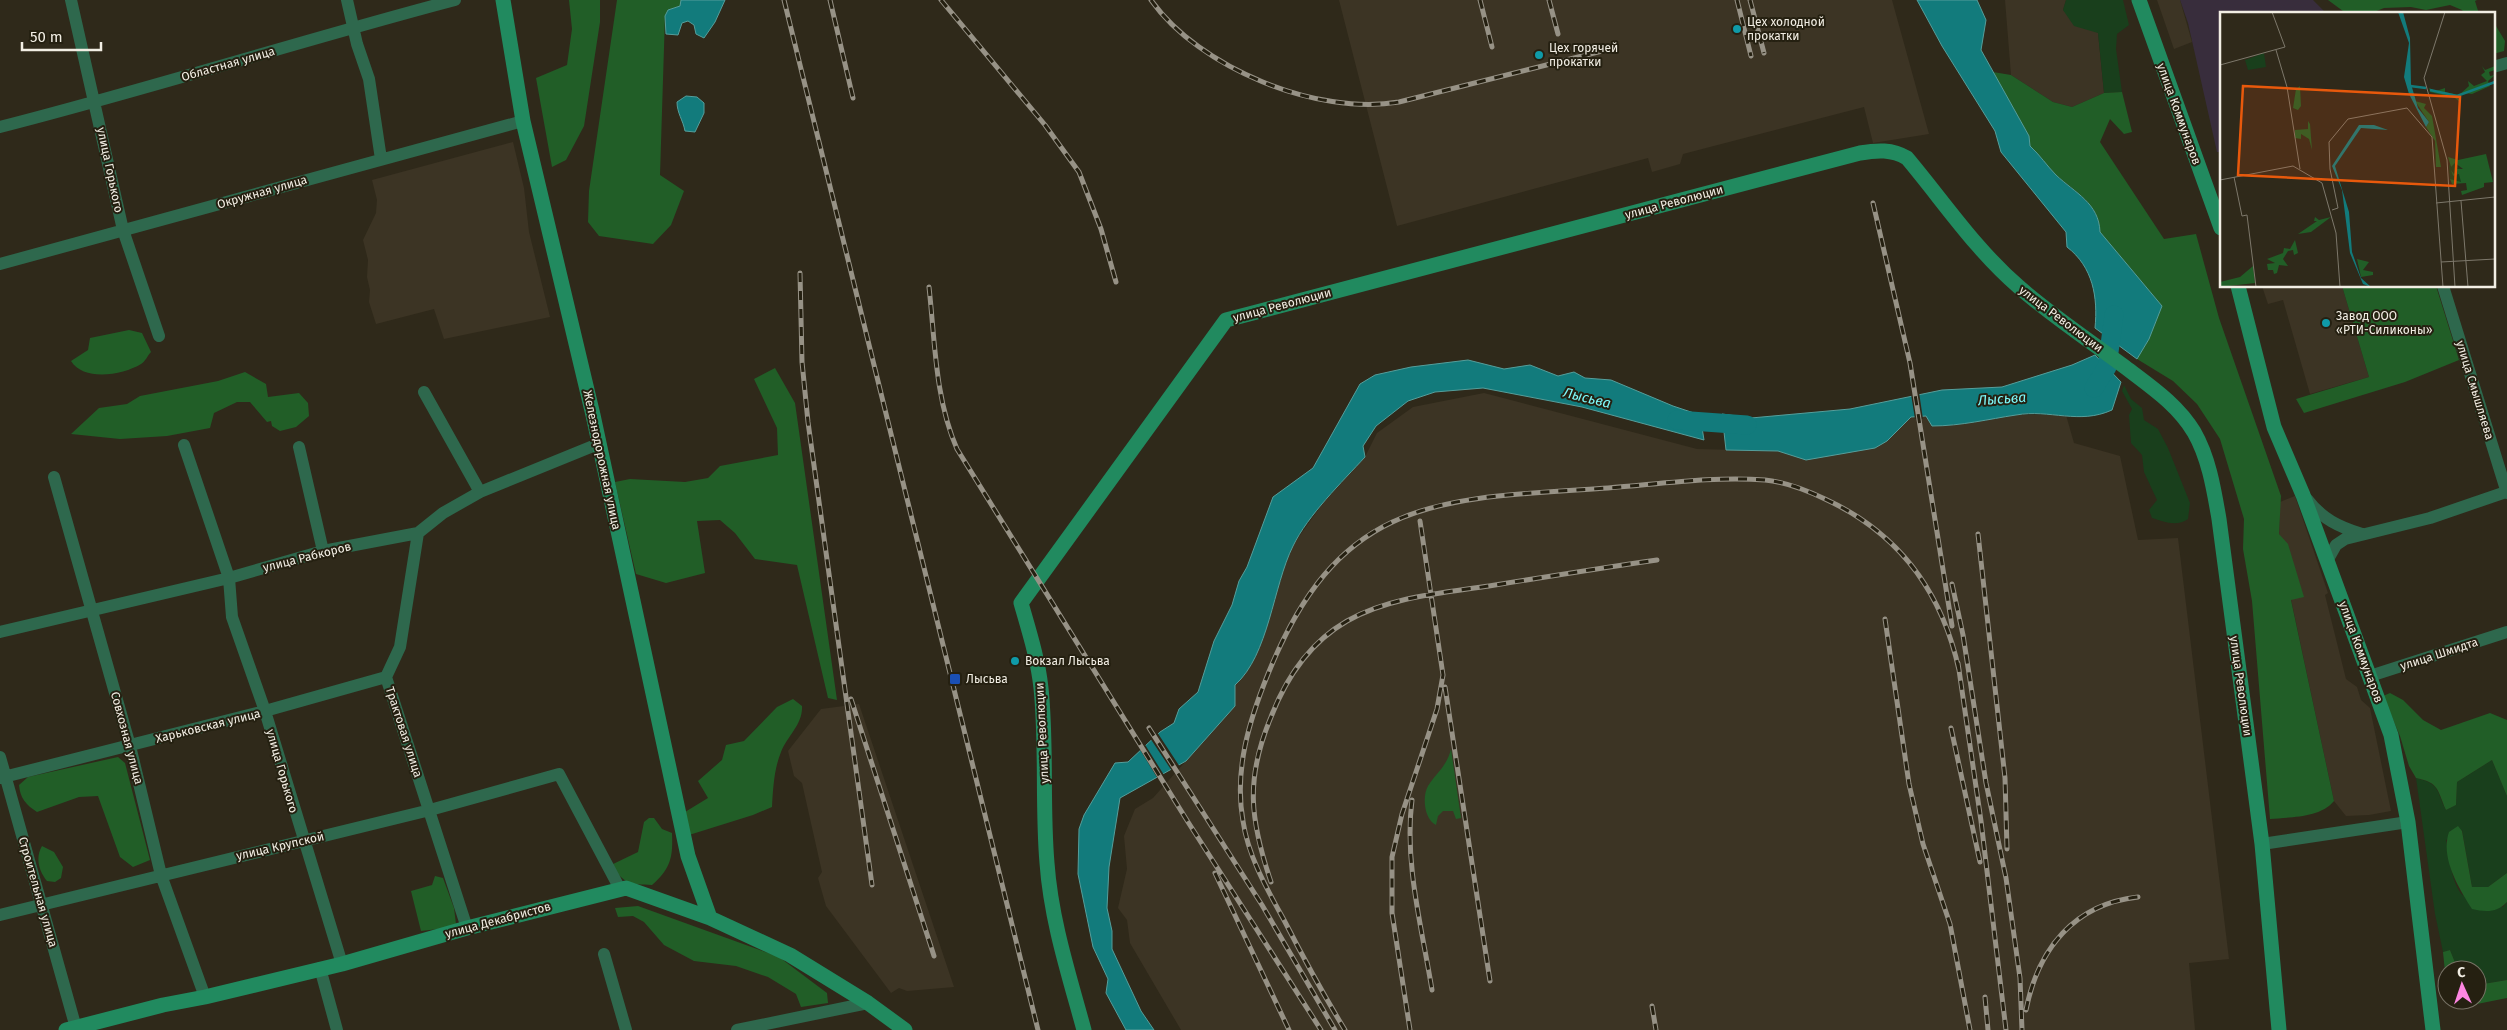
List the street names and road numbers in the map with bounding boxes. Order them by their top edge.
street label: Областная улица [180,44,276,84]
street label: улица Коммунаров [2154,61,2204,167]
street label: улица Горького [94,126,126,214]
street label: Окружная улица [215,172,309,212]
street label: улица Революции [1623,182,1725,222]
street label: улица Революции [2016,283,2106,355]
street label: улица Революции [1231,285,1333,325]
street label: улица Смышляева [2453,339,2497,441]
street label: Железнодорожная улица [580,389,624,531]
street label: улица Рабкоров [261,539,353,575]
street label: улица Коммунаров [2336,599,2386,705]
street label: улица Революции [2227,635,2255,737]
street label: улица Шмидта [2398,635,2480,673]
street label: улица Революции [1032,682,1052,784]
street label: Трактовая улица [383,685,425,779]
street label: Совхозная улица [108,690,146,786]
street label: Харьковская улица [154,706,262,746]
street label: улица Горького [263,727,301,815]
street label: улица Крупской [235,829,325,863]
street label: Строительная улица [16,835,60,949]
street label: улица Декабристов [444,899,553,941]

